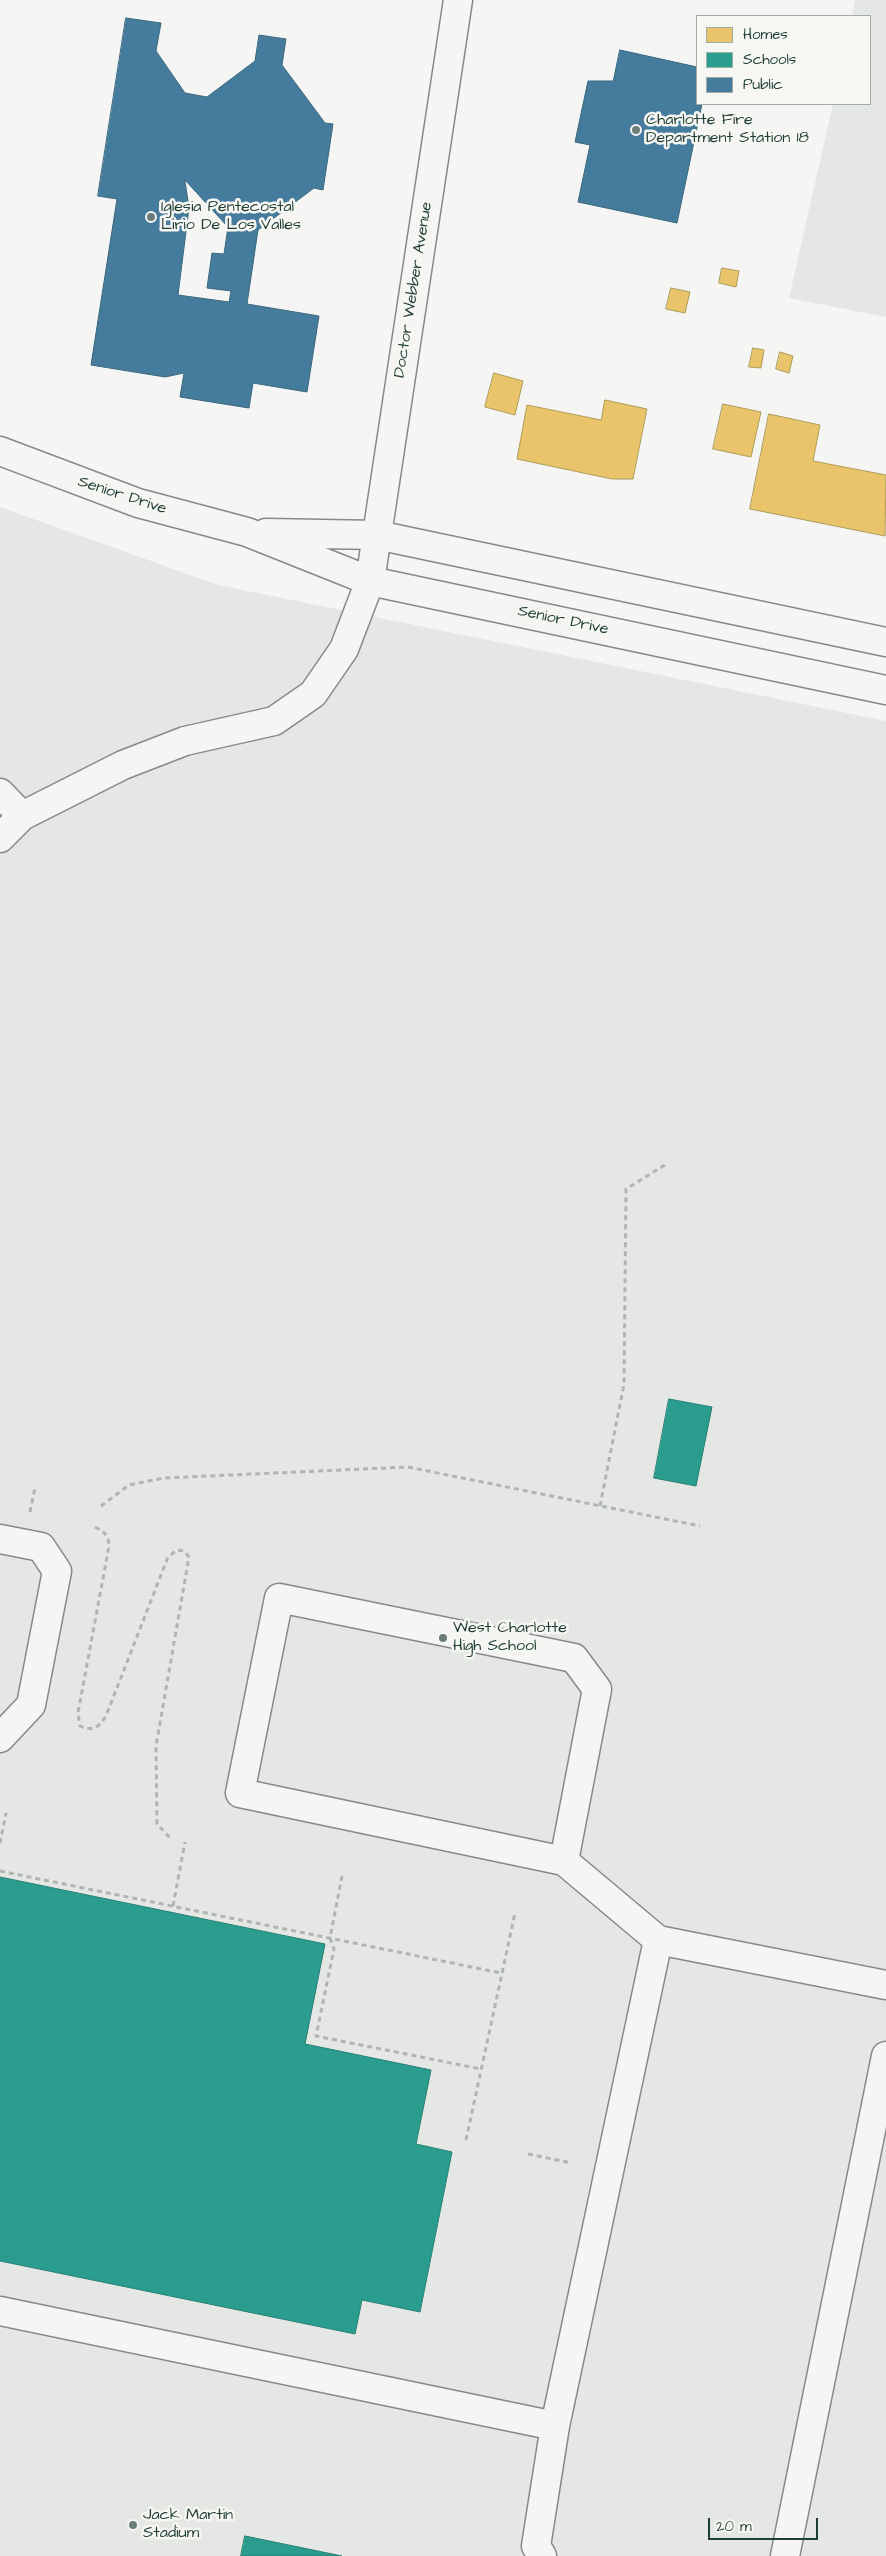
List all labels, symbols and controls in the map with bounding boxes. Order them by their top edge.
legend [696,15,871,105]
text: Homes [743,24,788,45]
text: Schools [743,49,796,70]
text: Public [743,74,783,95]
place label: Charlotte Fire Department Station 18 [646,111,809,149]
marker: Charlotte Fire Department Station 18 [630,124,642,136]
place label: Iglesia Pentecostal Lirio De Los Valles [161,198,301,236]
street label: Doctor Webber Avenue [391,201,437,379]
marker: Iglesia Pentecostal Lirio De Los Valles [145,211,157,223]
street label: Senior Drive [75,473,169,519]
street label: Senior Drive [516,602,610,640]
place label: West Charlotte High School [453,1619,567,1657]
marker: West Charlotte High School [437,1632,449,1644]
place label: Jack Martin Stadium [143,2506,233,2544]
scale bar [711,2508,821,2540]
text: 20 m [716,2516,752,2537]
marker: Jack Martin Stadium [127,2519,139,2531]

